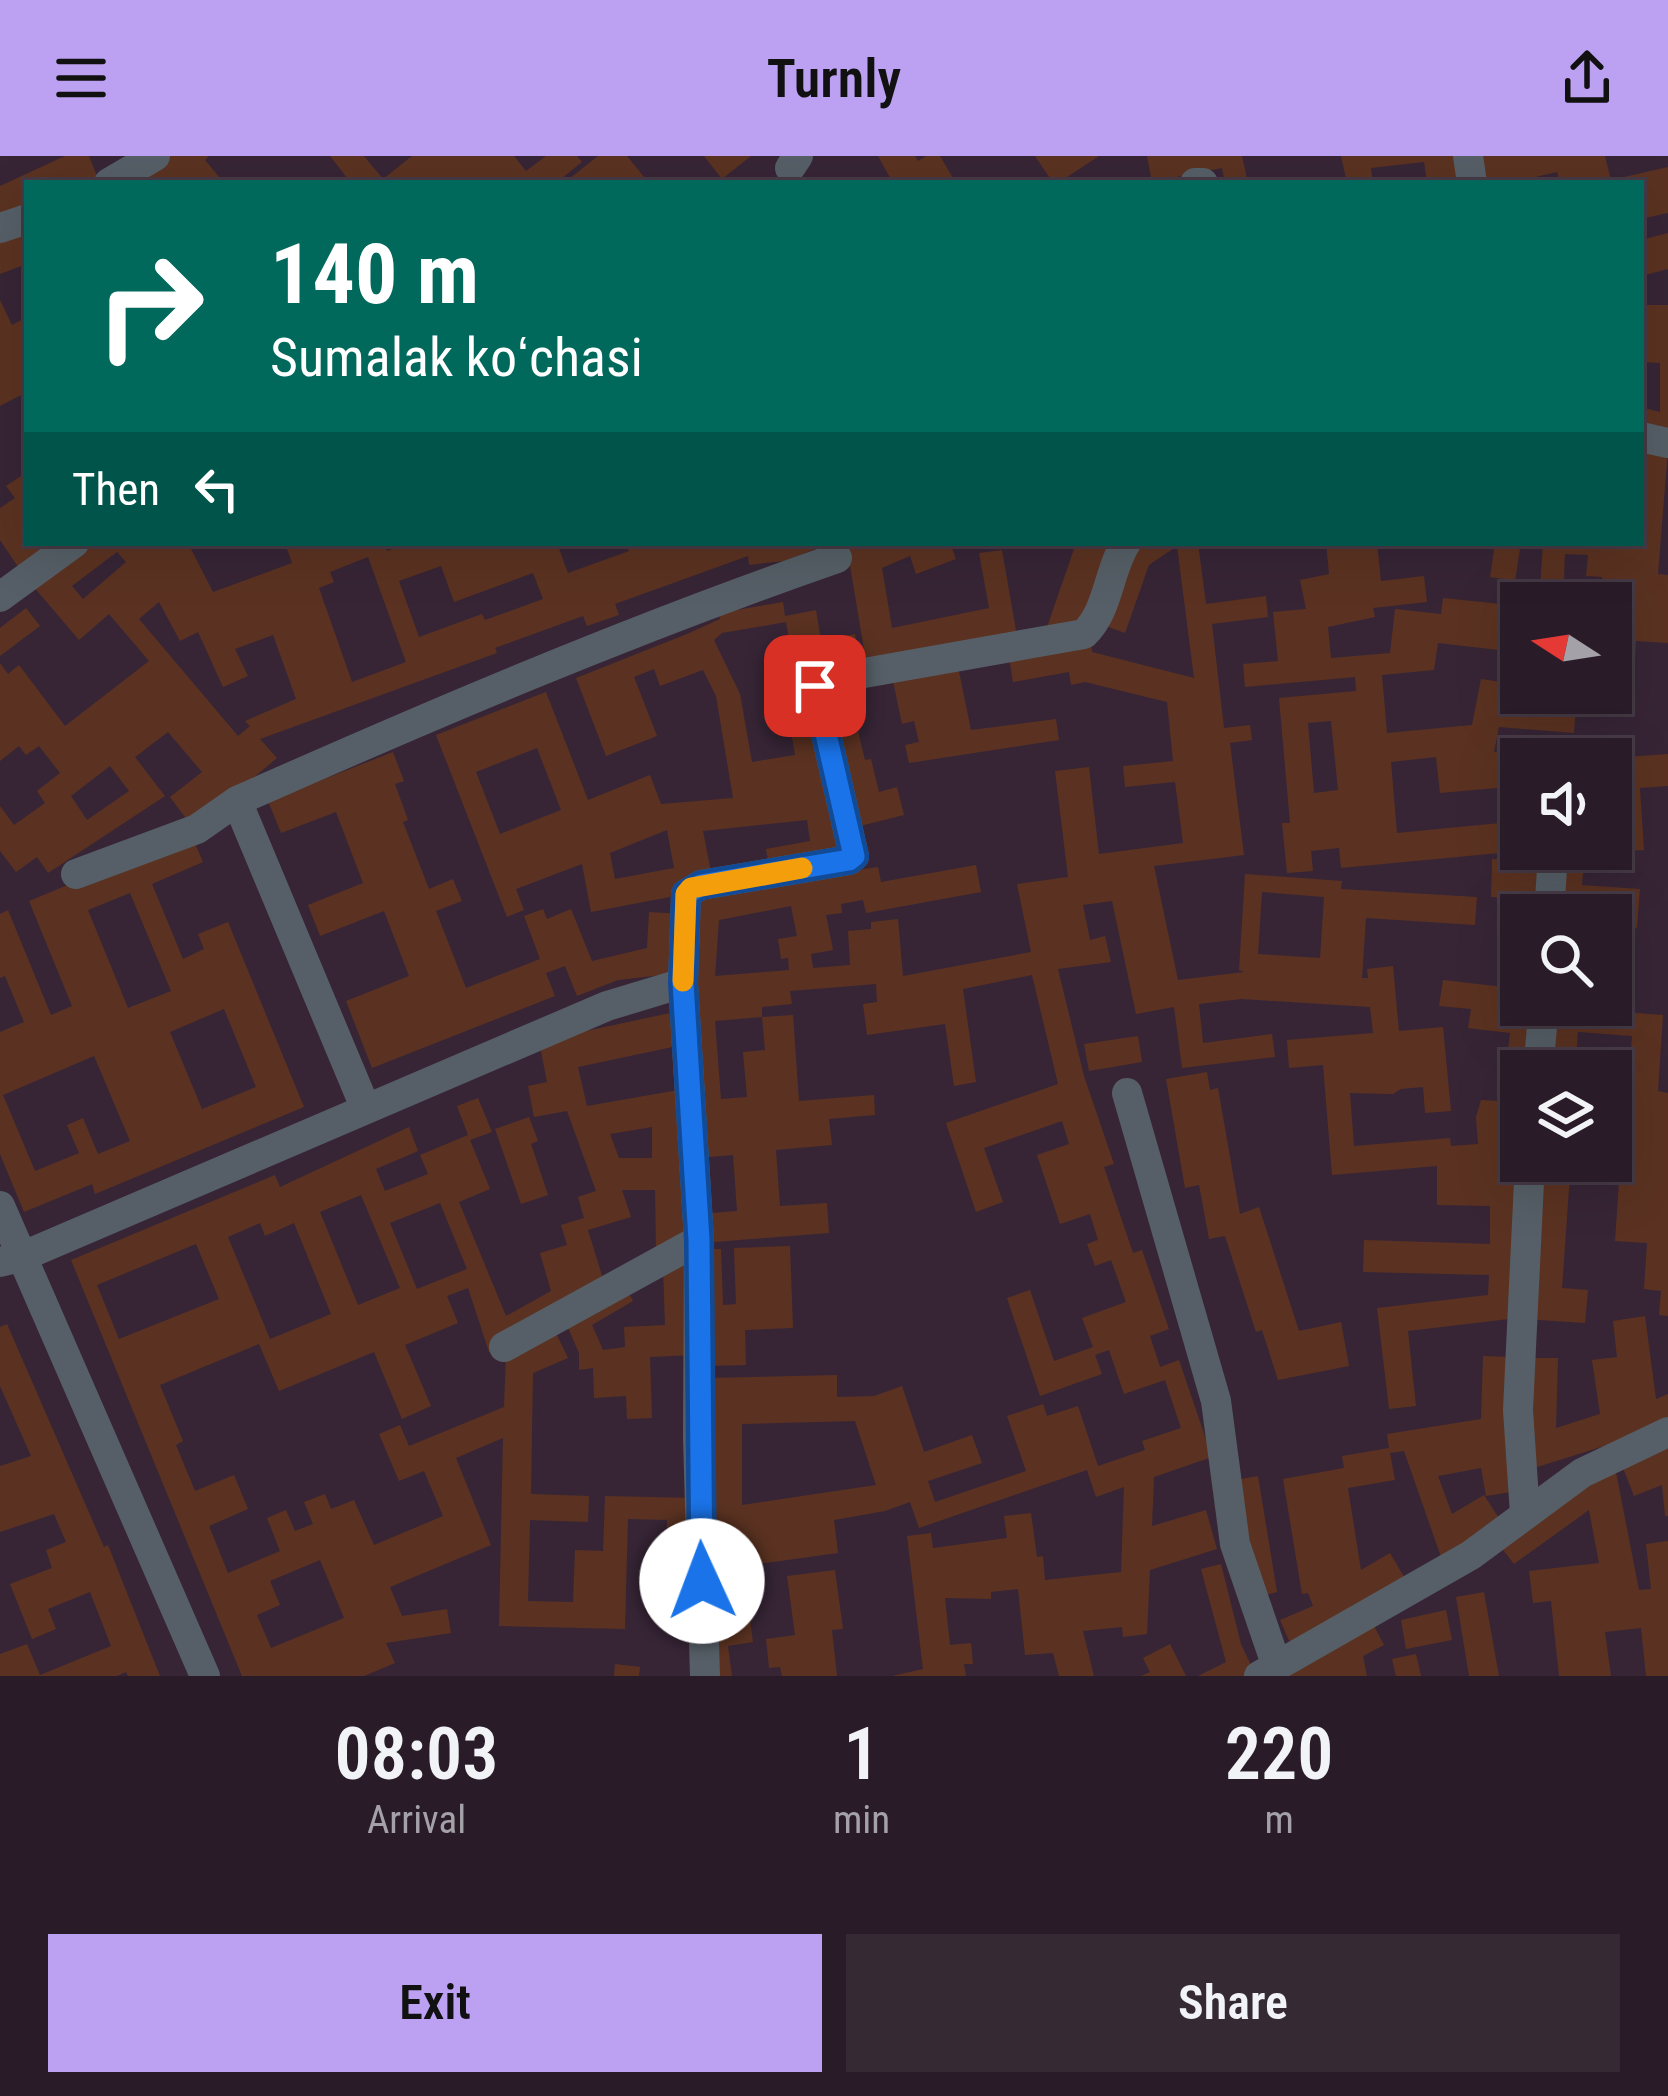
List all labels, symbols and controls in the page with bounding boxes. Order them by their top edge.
icon: menu [48,45,114,111]
icon: share [1554,45,1620,111]
text: Turnly [767,47,901,110]
text: 140 m [270,225,479,324]
icon: right [72,228,228,384]
text: Sumalak koʻchasi [270,326,643,389]
icon: left [184,456,250,522]
text: Then [72,463,160,516]
north arrow [1500,582,1632,714]
map controls [1500,582,1632,1182]
pin [764,635,866,737]
icon: arrive [782,653,848,719]
button: sound [1500,738,1632,870]
button: search [1500,894,1632,1026]
button: layers [1500,1050,1632,1182]
position arrow [639,1518,765,1644]
text: 08:03 [335,1712,498,1797]
text: 1 [844,1712,880,1797]
text: 220 [1225,1712,1333,1797]
text: Arrival [367,1797,466,1843]
text: min [833,1797,890,1843]
text: m [1264,1797,1294,1843]
button: Exit [48,1934,822,2072]
button: Share [846,1934,1620,2072]

